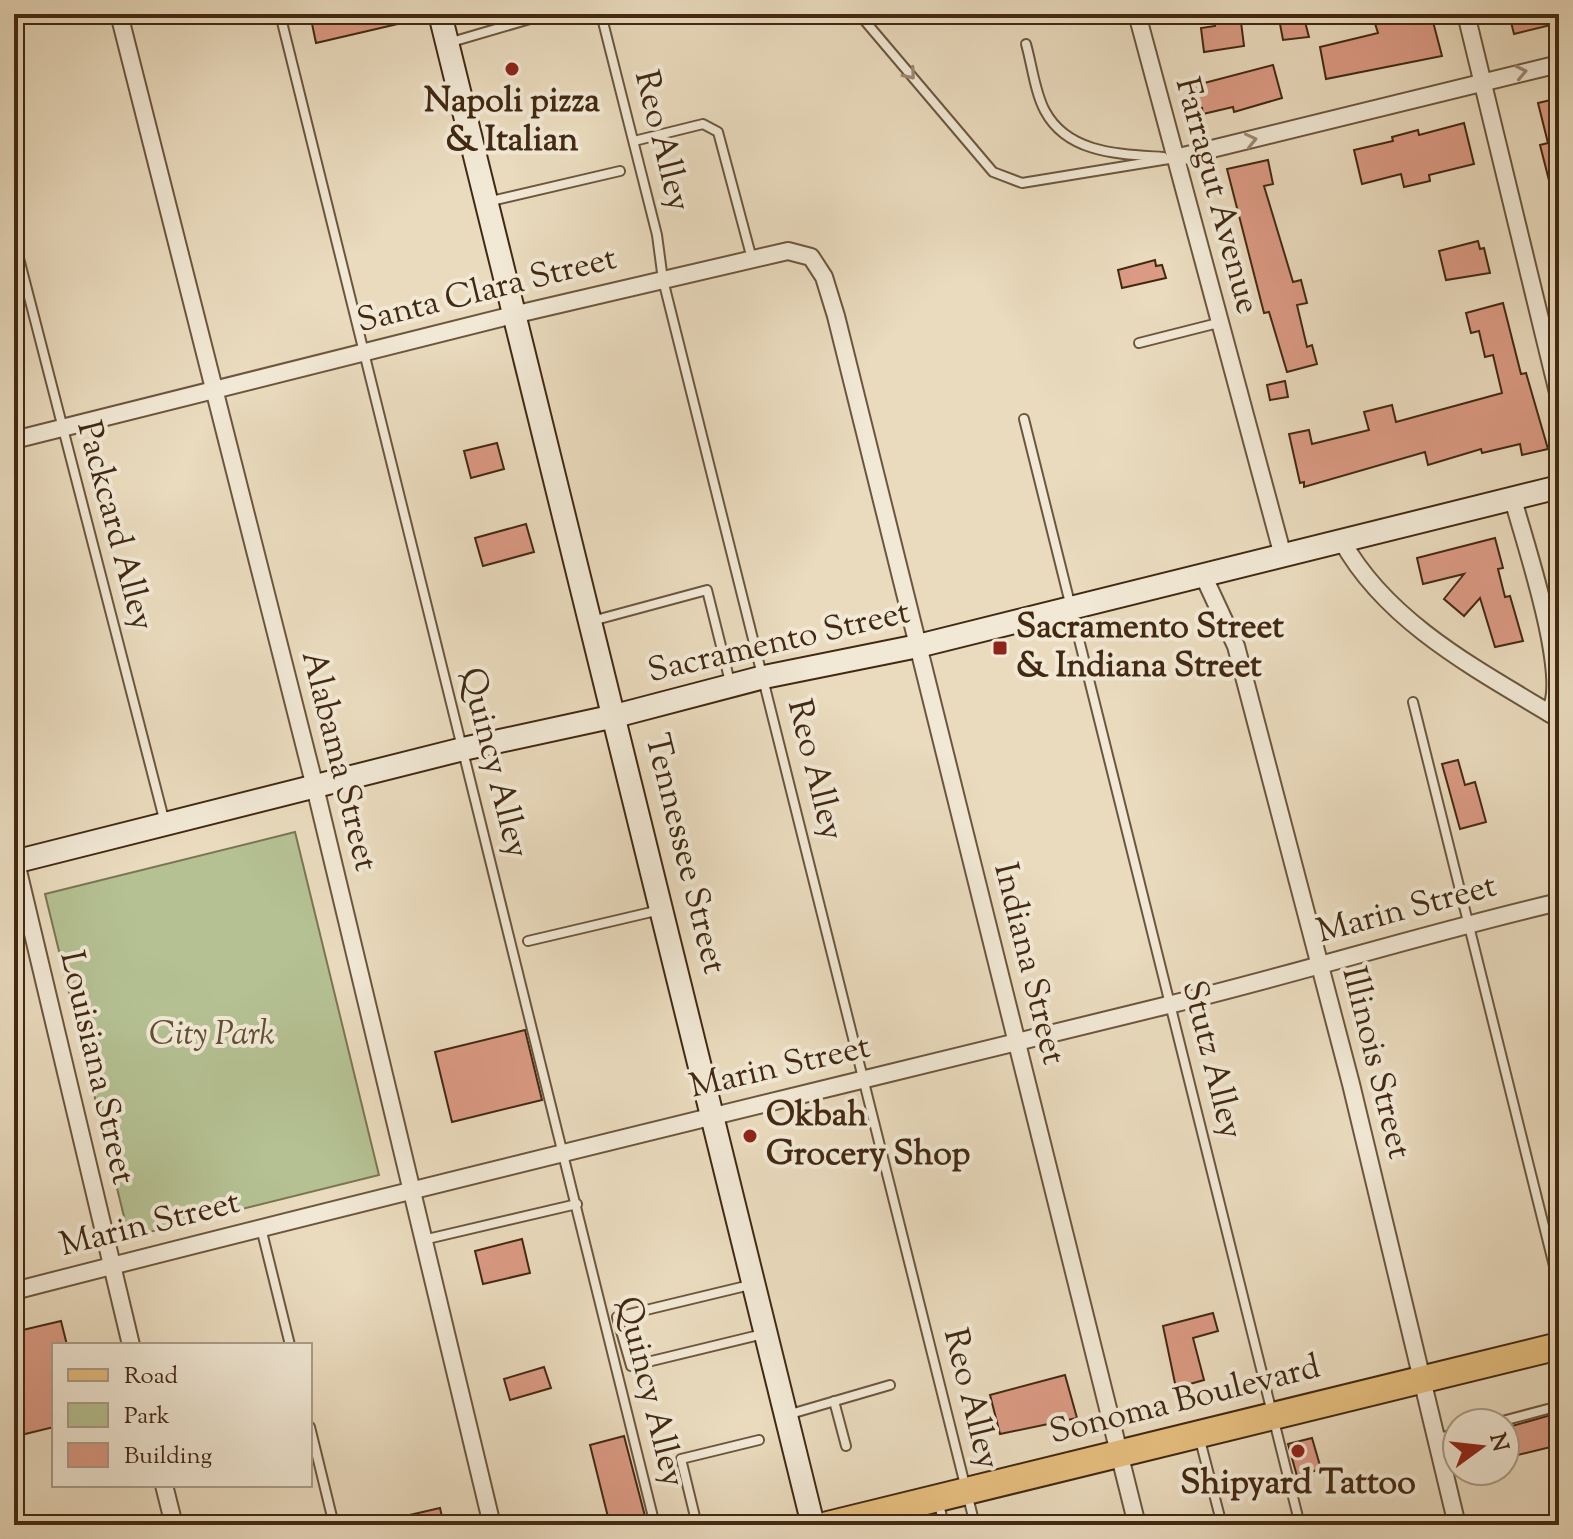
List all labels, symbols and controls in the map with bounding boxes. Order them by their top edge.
marker: Napoli pizza & Italian [503,60,521,78]
one-way arrow [900,64,915,79]
one-way arrow [1514,64,1527,81]
street label: Reo Alley [620,65,702,217]
street label: Farragut Avenue [1161,72,1271,320]
place label: Napoli pizza & Italian [424,78,600,166]
one-way arrow [1244,132,1258,149]
street label: Santa Clara Street [352,235,622,347]
street label: Packcard Alley [62,416,166,636]
street label: Sacramento Street [643,589,915,697]
place label: Sacramento Street & Indiana Street [1016,604,1284,692]
marker: Sacramento Street & Indiana Street [991,639,1009,657]
street label: Alabama Street [287,646,389,877]
street label: Quincy Alley [446,663,540,863]
street label: Reo Alley [773,694,855,846]
street label: Tennessee Street [630,729,738,980]
street label: Indiana Street [979,858,1077,1070]
street label: Marin Street [1312,862,1503,957]
street label: Louisiana Street [45,947,147,1190]
street label: Illinois Street [1327,962,1423,1164]
street label: Stutz Alley [1168,976,1254,1144]
park label: City Park [149,1011,275,1060]
street label: Marin Street [685,1023,875,1113]
place label: Okbah Grocery Shop [766,1092,970,1180]
marker: Okbah Grocery Shop [741,1127,759,1145]
street label: Marin Street [55,1179,246,1271]
street label: Quincy Alley [602,1292,696,1492]
street label: Reo Alley [929,1323,1011,1475]
legend [52,1343,312,1487]
street label: Sonoma Boulevard [1045,1344,1325,1458]
text: Road [124,1360,178,1394]
text: Park [124,1400,170,1434]
north arrow [1441,1407,1521,1487]
text: N [1480,1430,1515,1456]
text: Building [124,1440,213,1474]
marker: Shipyard Tattoo [1289,1442,1307,1460]
place label: Shipyard Tattoo [1180,1460,1416,1509]

